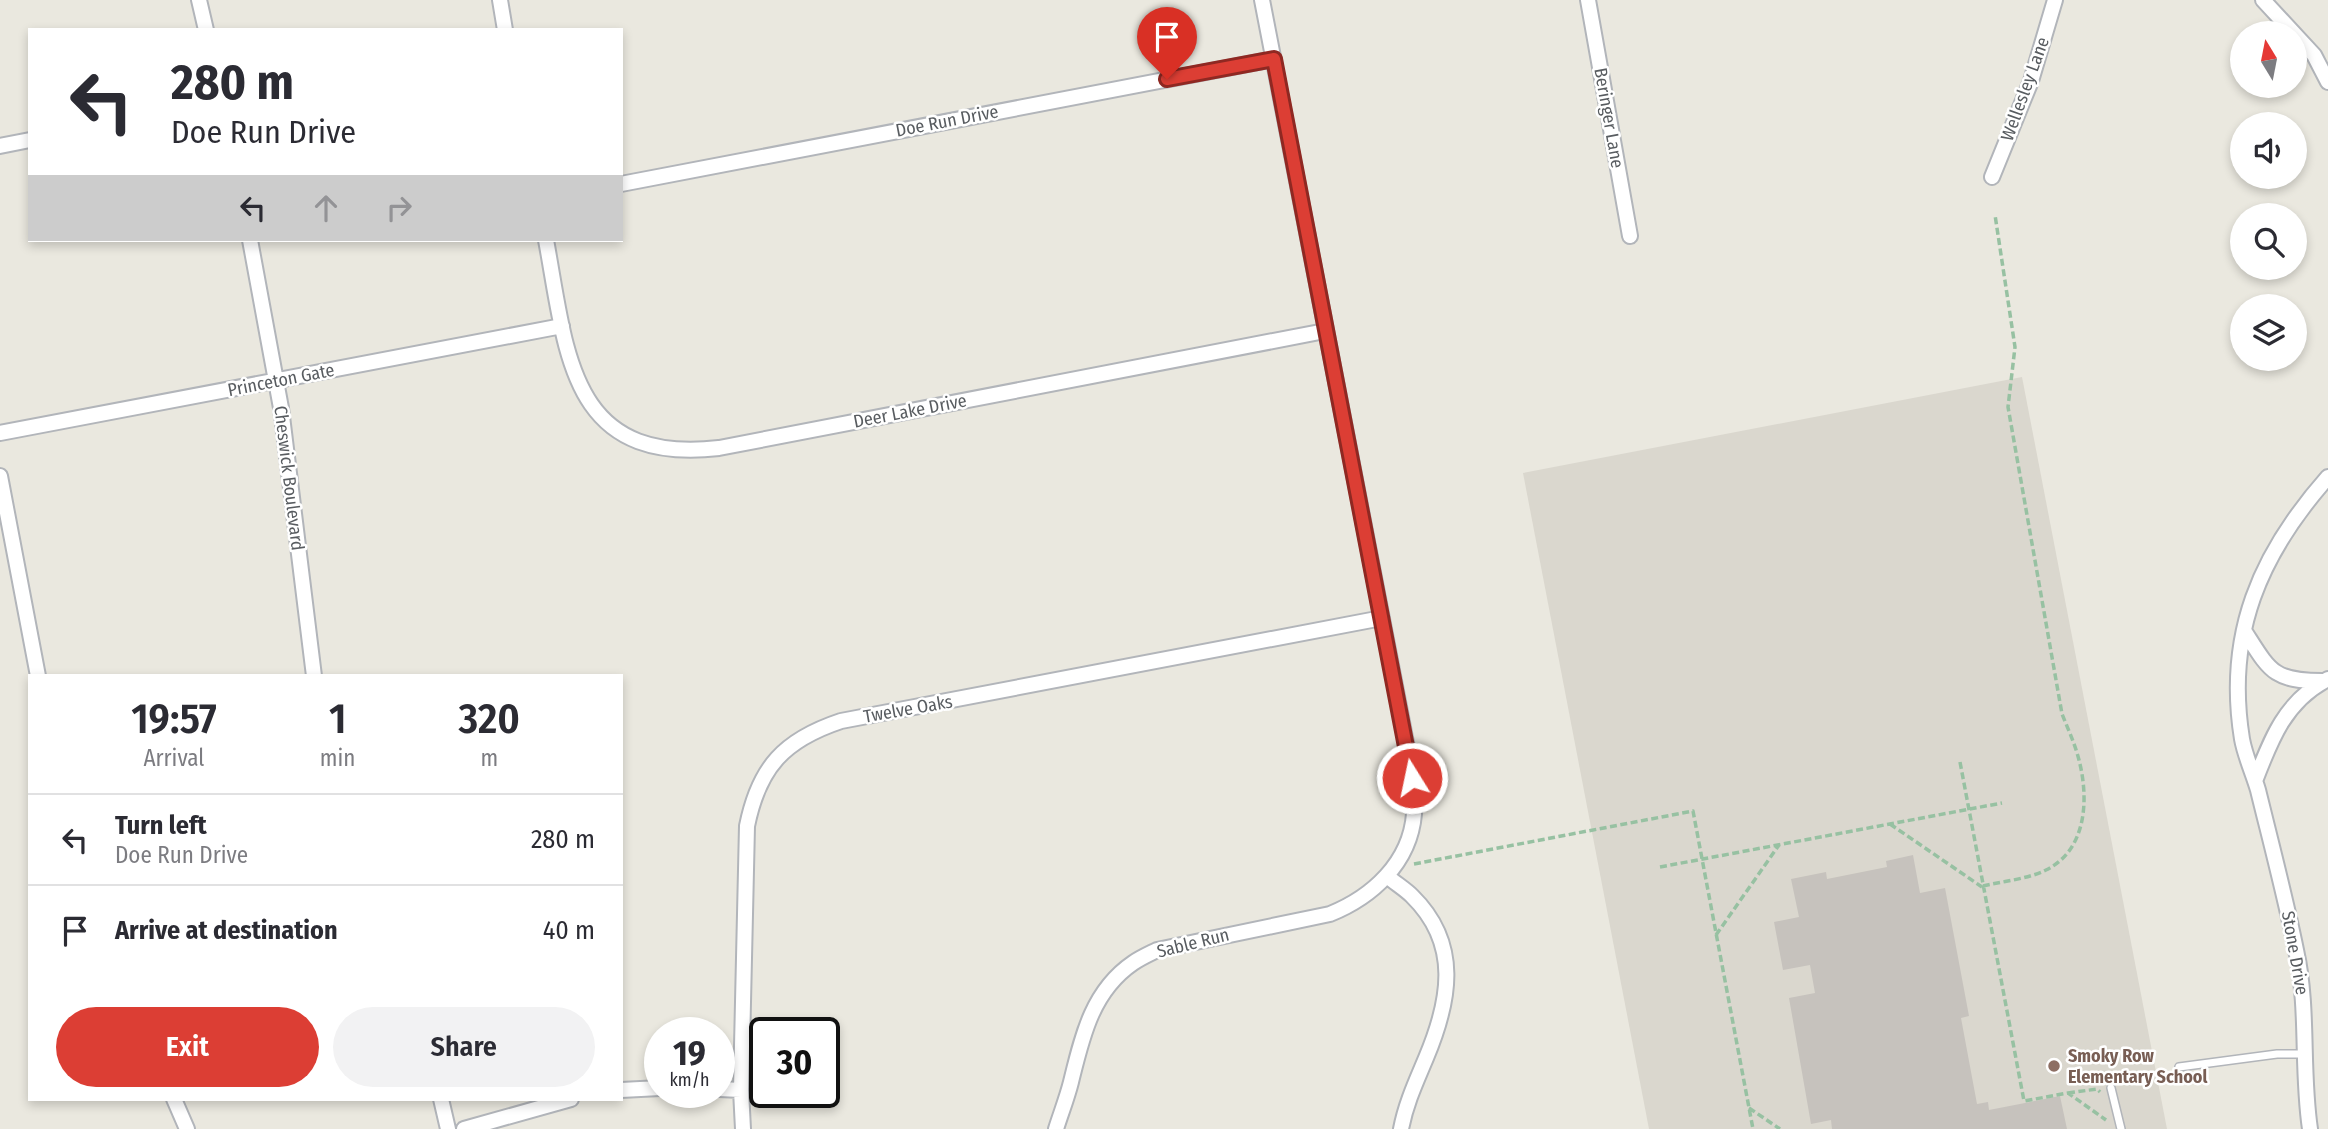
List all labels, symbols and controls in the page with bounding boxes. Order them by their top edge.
pin [1137,7,1197,79]
icon: arrive [1148,18,1186,56]
north arrow [2230,21,2306,98]
map controls [2230,21,2307,371]
street label: Wellesley Lane [1996,34,2054,144]
text: 280 m [171,53,294,112]
icon: left [56,56,147,147]
street label: Beringer Lane [1589,66,1629,170]
street label: Doe Run Drive [894,100,1000,142]
button: sound [2230,112,2307,189]
text: Doe Run Drive [171,113,356,151]
icon: left [234,189,272,227]
icon: ahead [307,189,345,227]
icon: right [380,189,418,227]
button: search [2230,203,2307,280]
button: layers [2230,294,2307,371]
street label: Princeton Gate [226,359,336,401]
street label: Deer Lake Drive [852,389,969,433]
street label: Cheswick Boulevard [269,404,309,552]
street label: Twelve Oaks [862,690,955,728]
text: 19:57 [131,694,217,744]
text: 1 [329,694,346,744]
text: 320 [459,694,520,744]
position arrow [1375,741,1449,815]
text: Arrival [143,744,204,772]
text: min [320,744,355,772]
text: m [480,744,498,772]
text: Turn left [115,810,207,841]
icon: left [56,821,94,859]
text: 280 m [531,824,595,855]
text: Doe Run Drive [115,841,248,869]
street label: Stone Drive [2277,909,2313,997]
icon: arrive [56,912,94,950]
text: Arrive at destination [115,915,338,946]
text: 40 m [543,915,595,946]
street label: Sable Run [1155,923,1231,963]
button: Exit [56,1007,319,1087]
button: Share [333,1007,595,1087]
speed limit sign: 30 [749,1017,840,1108]
text: 19 [673,1032,706,1074]
place label: Smoky Row Elementary School [2068,1045,2207,1088]
marker: Smoky Row Elementary School [2046,1058,2062,1074]
text: km/h [669,1069,710,1091]

